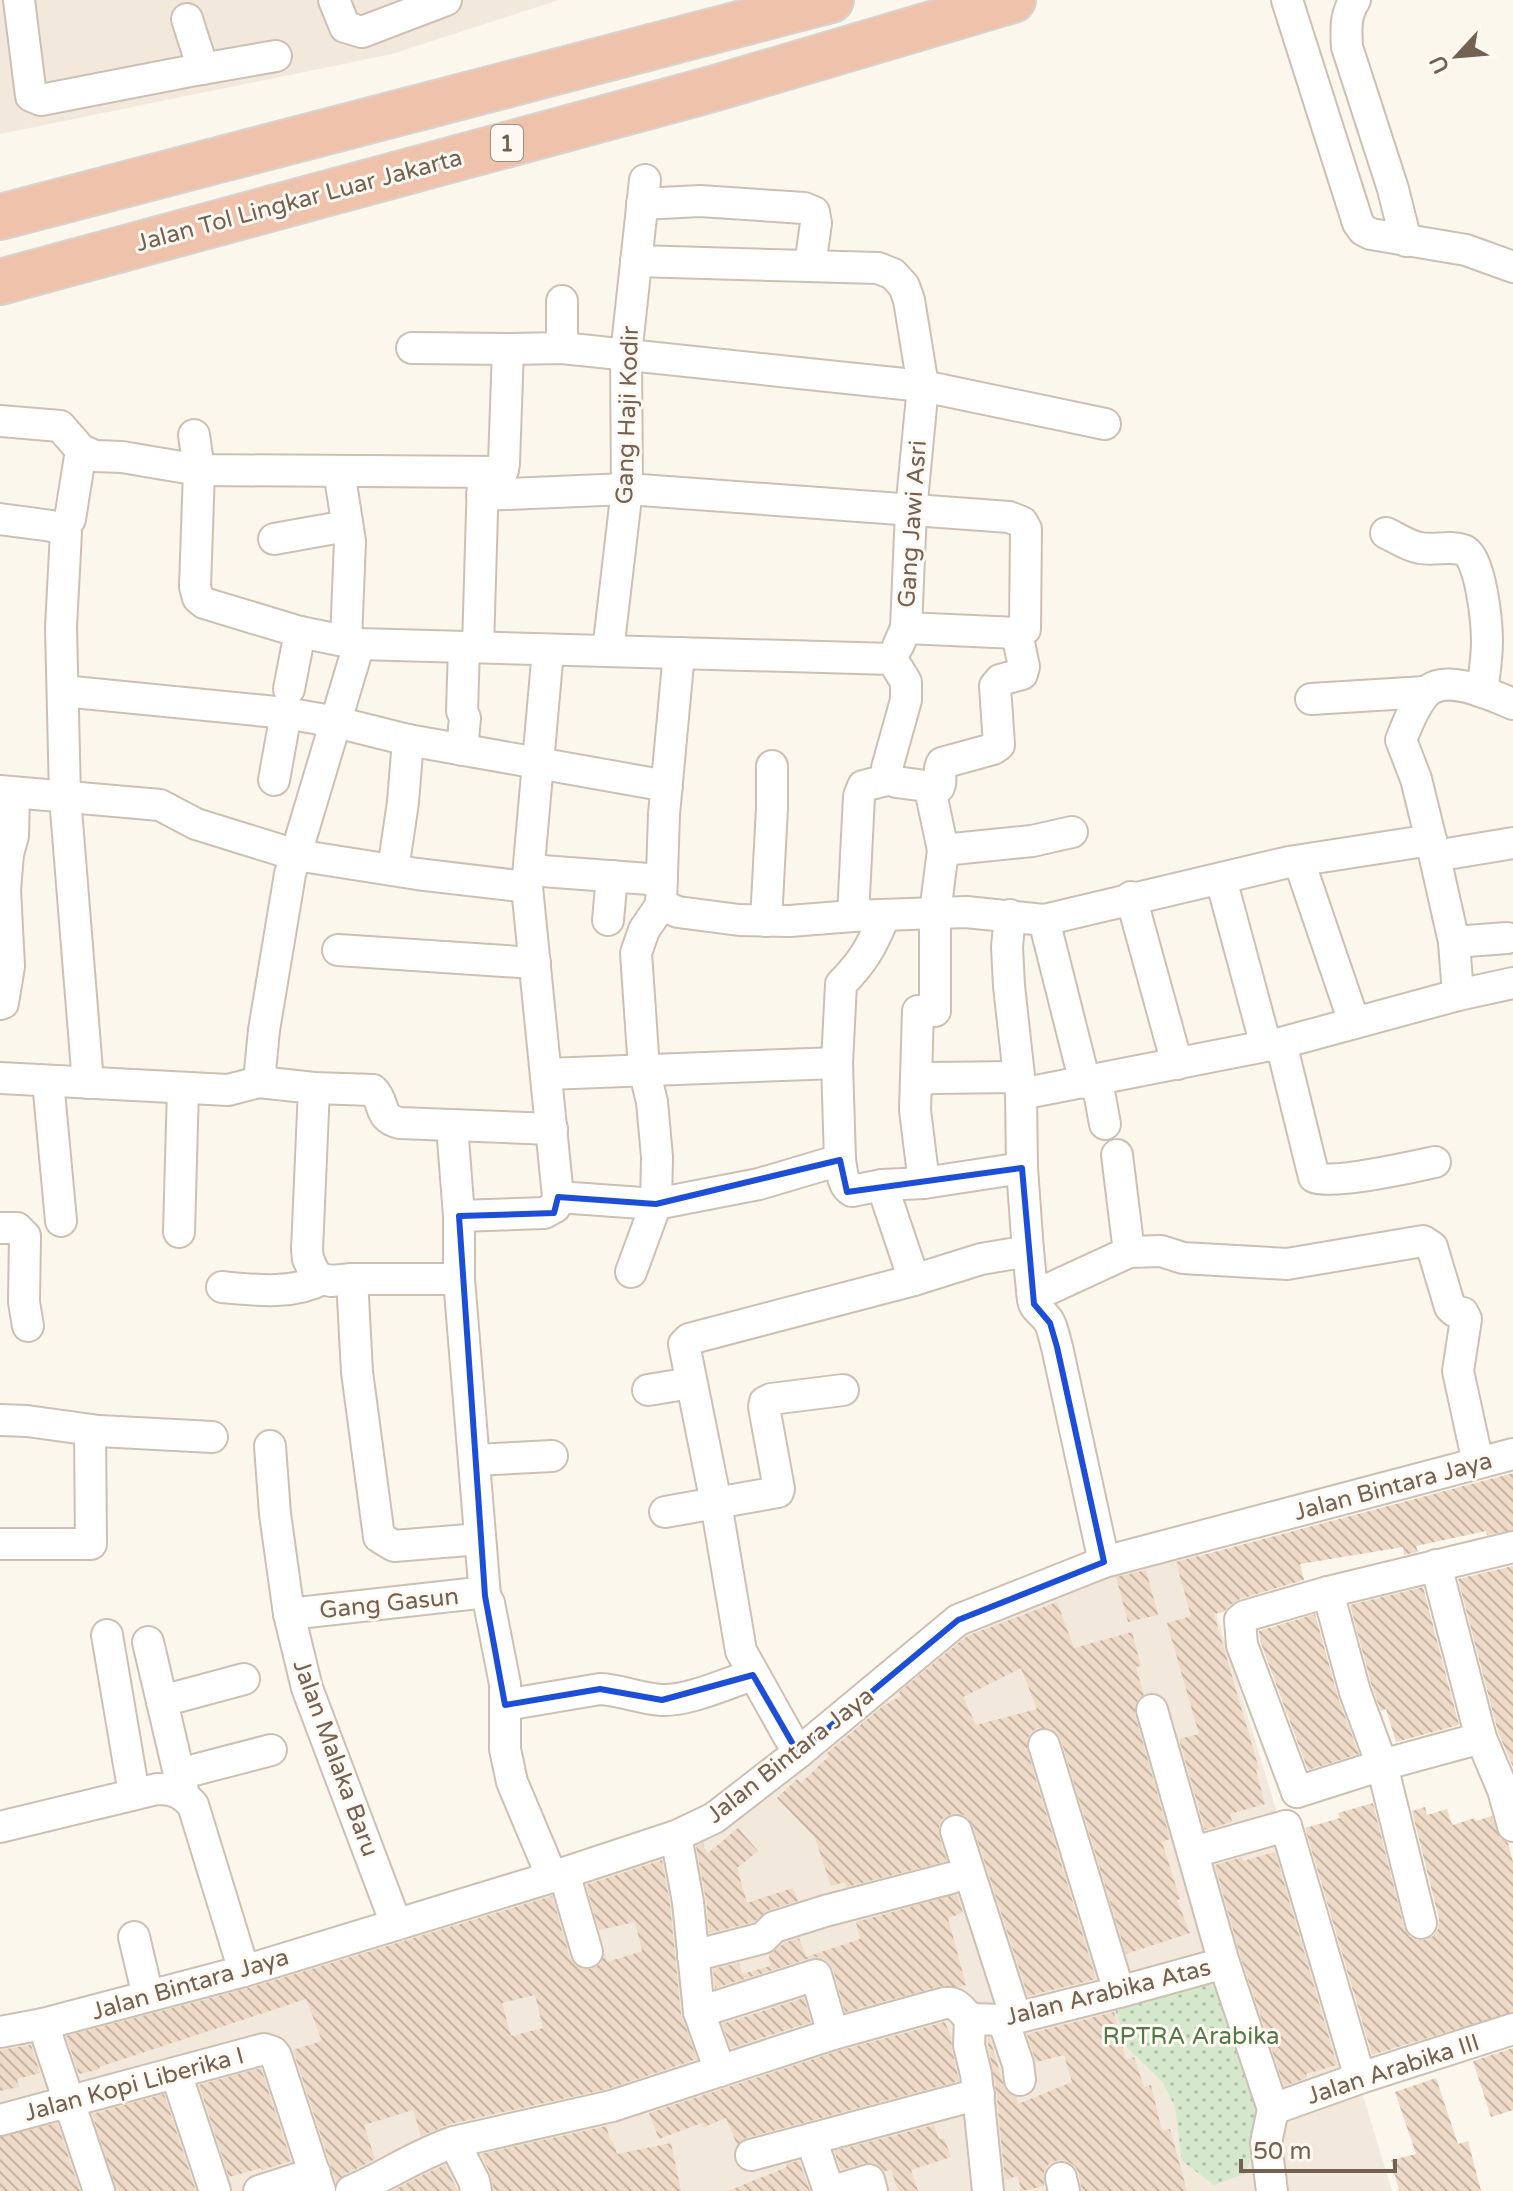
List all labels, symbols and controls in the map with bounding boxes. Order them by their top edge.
north arrow [1417,16,1497,96]
text: U [1425,51,1455,78]
road number: 1 [491,125,523,161]
street label: Jalan Tol Lingkar Luar Jakarta [133,143,465,258]
street label: Gang Haji Kodir [610,324,645,505]
street label: Gang Jawi Asri [892,439,933,609]
street label: Jalan Bintara Jaya [1291,1446,1495,1527]
street label: Gang Gasun [318,1582,460,1625]
street label: Jalan Malaka Baru [286,1656,385,1861]
street label: Jalan Bintara Jaya [701,1681,880,1830]
street label: Jalan Bintara Jaya [88,1942,292,2027]
street label: Jalan Arabika Atas [1002,1953,1214,2032]
park label: RPTRA Arabika [1103,2022,1279,2051]
street label: Jalan Arabika III [1303,2028,1483,2111]
street label: Jalan Kopi Liberika I [21,2041,247,2128]
scale bar [1241,2123,1395,2173]
text: 50 m [1253,2137,1311,2166]

